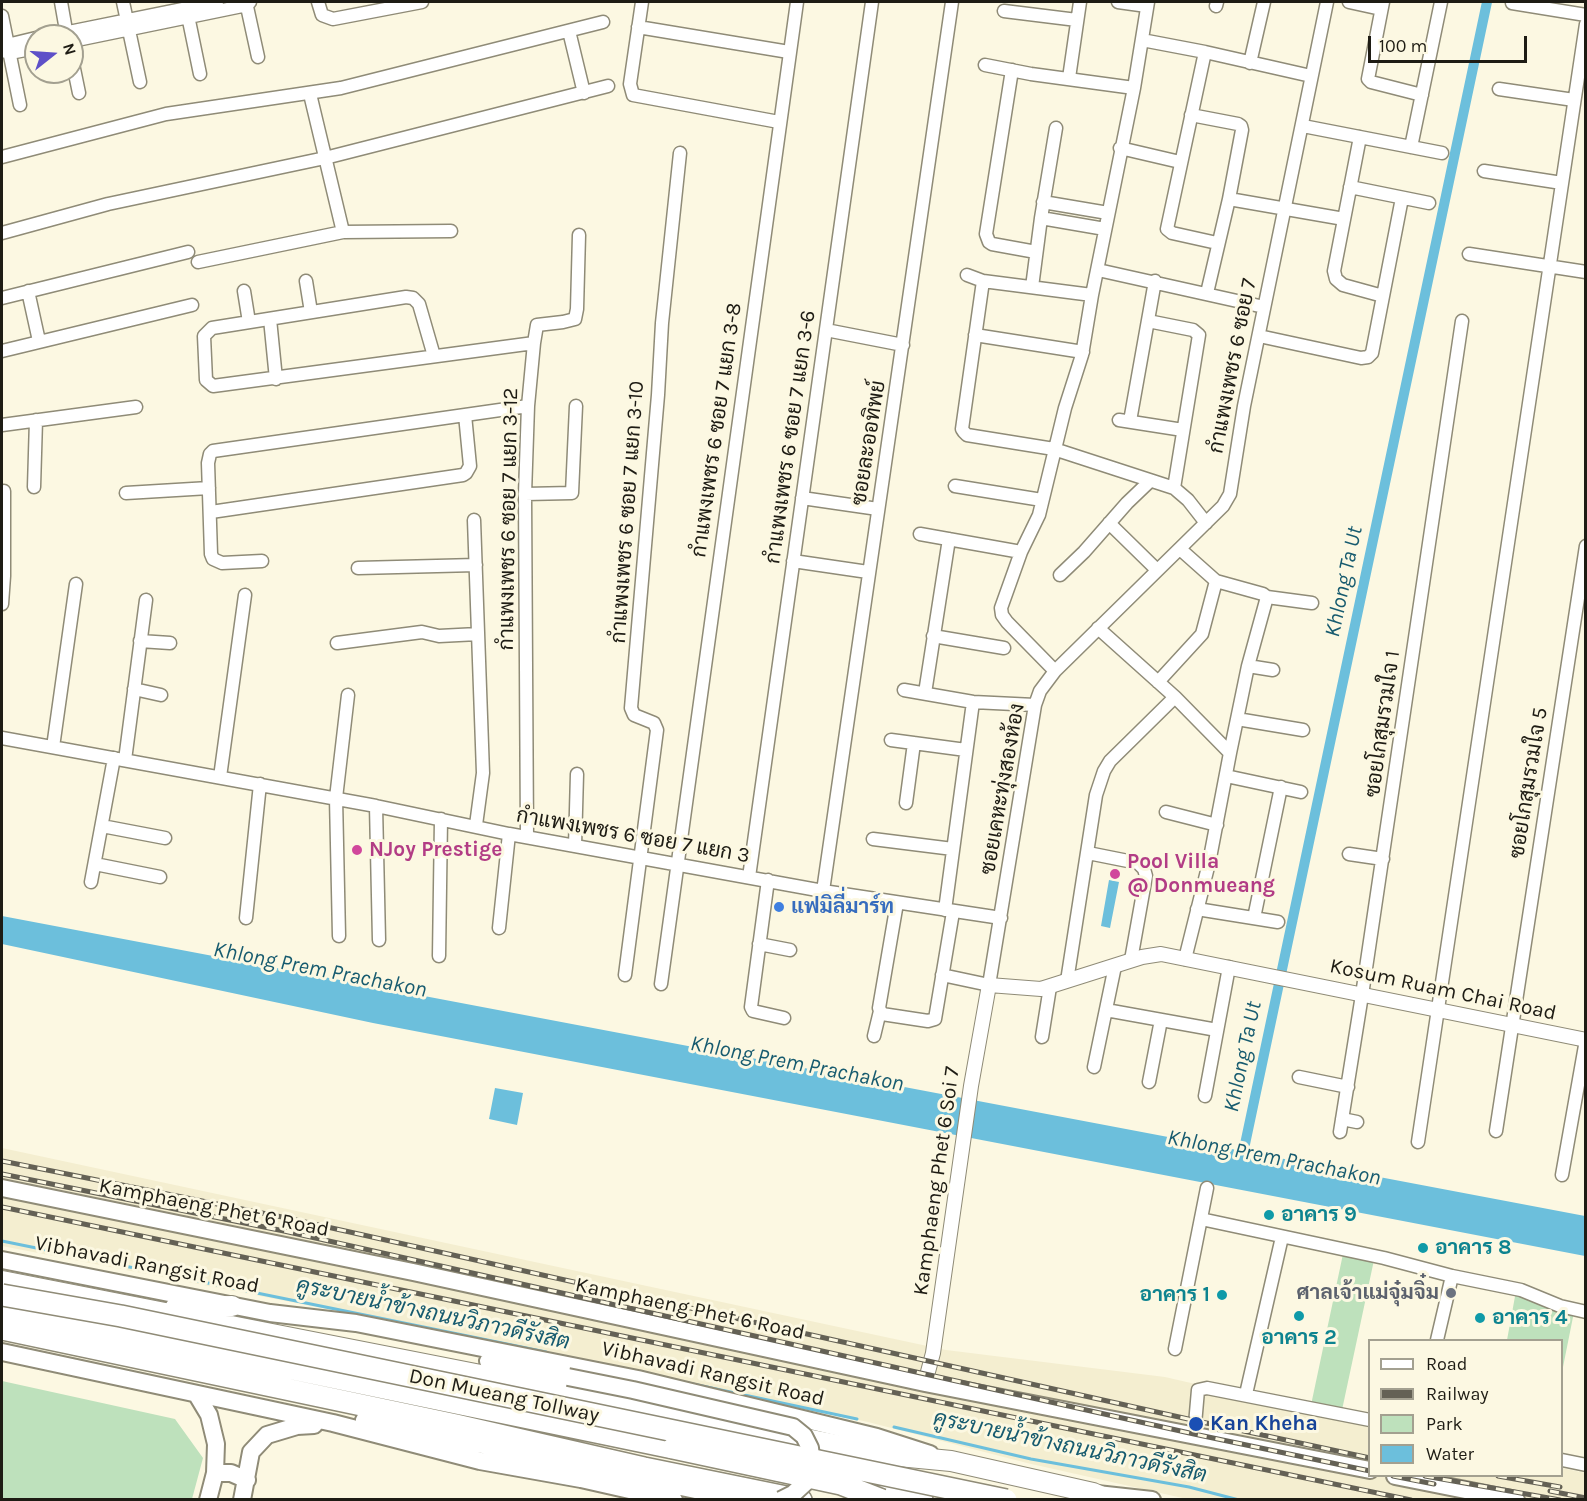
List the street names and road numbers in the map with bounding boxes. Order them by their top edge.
street label: กำแพงเพชร 6 ซอย 7 [1204,276,1262,456]
street label: กำแพงเพชร 6 ซอย 7 แยก 3-8 [687,301,747,559]
street label: กำแพงเพชร 6 ซอย 7 แยก 3-6 [761,309,821,565]
street label: ซอยละออทิพย์ [847,379,891,507]
street label: กำแพงเพชร 6 ซอย 7 แยก 3-10 [606,380,650,644]
street label: กำแพงเพชร 6 ซอย 7 แยก 3-12 [494,387,524,651]
street label: ซอยโกสุมรวมใจ 1 [1360,649,1406,799]
street label: ซอยเคหะทุ่งสองห้อง [976,701,1030,877]
street label: ซอยโกสุมรวมใจ 5 [1505,706,1553,860]
street label: กำแพงเพชร 6 ซอย 7 แยก 3 [514,803,752,869]
street label: Kosum Ruam Chai Road [1327,954,1559,1026]
street label: Kamphaeng Phet 6 Soi 7 [908,1065,966,1297]
street label: Kamphaeng Phet 6 Road [97,1173,331,1243]
street label: Vibhavadi Rangsit Road [33,1231,261,1299]
street label: Kamphaeng Phet 6 Road [573,1272,807,1346]
street label: Vibhavadi Rangsit Road [599,1336,827,1412]
street label: Don Mueang Tollway [407,1364,601,1428]

